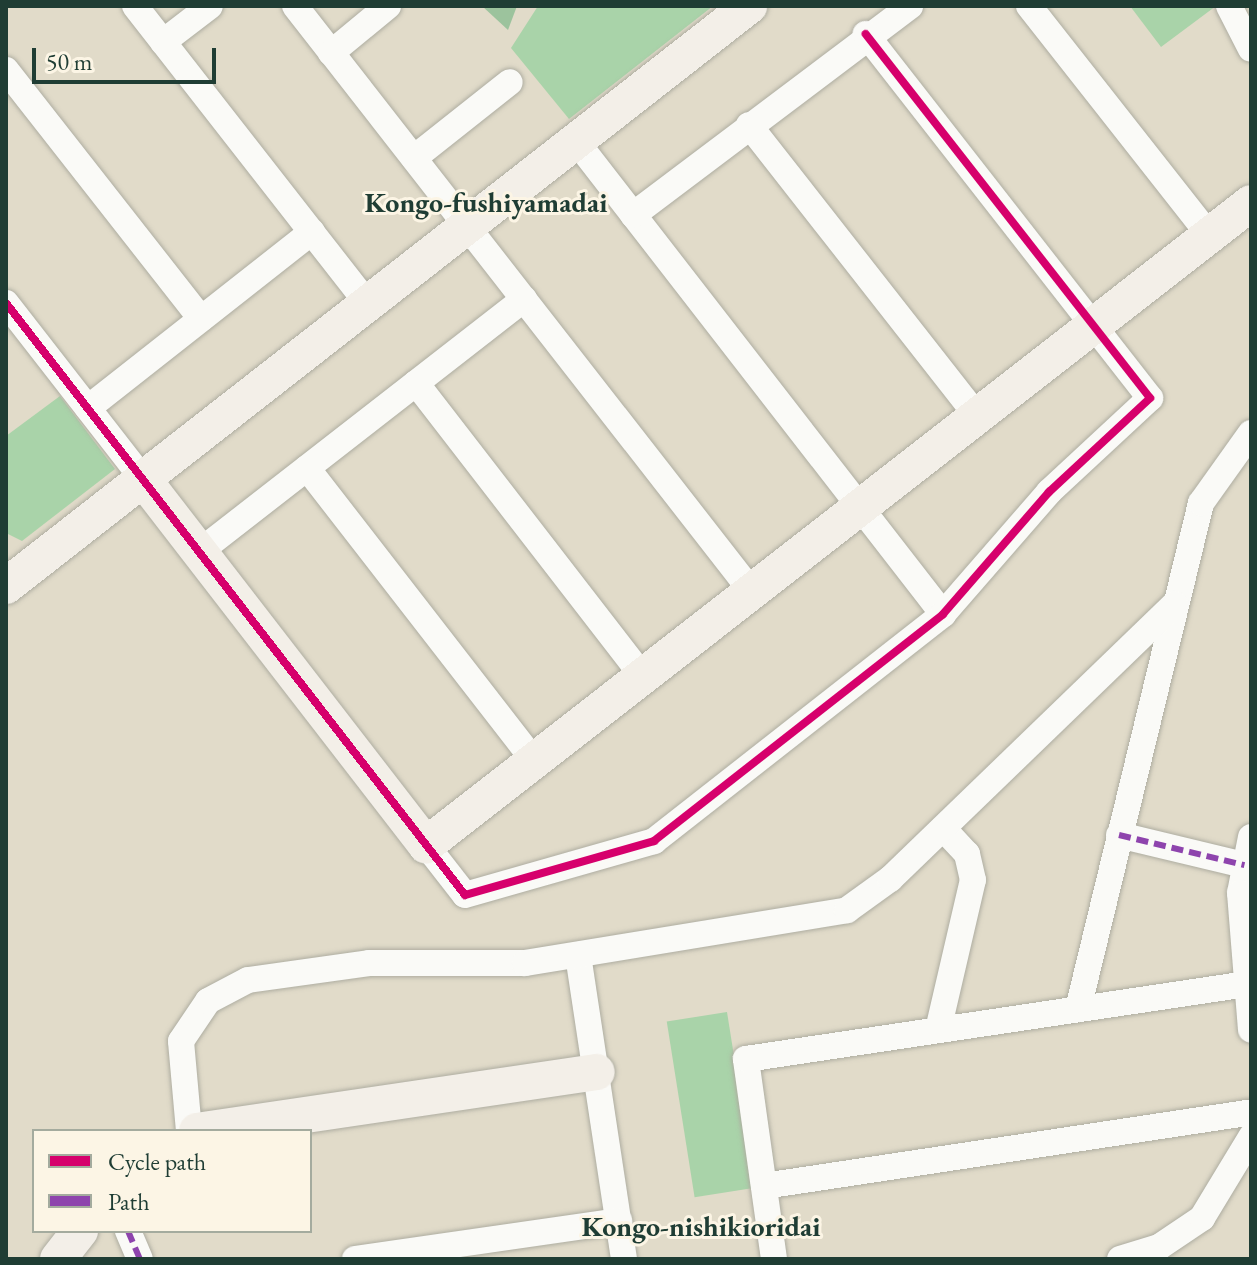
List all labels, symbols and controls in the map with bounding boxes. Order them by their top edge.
scale bar [36,32,220,82]
text: 50 m [46,46,93,77]
district label: Kongo-fushiyamadai [365,185,607,219]
legend [32,1129,312,1233]
text: Cycle path [108,1146,206,1177]
text: Path [108,1186,150,1217]
district label: Kongo-nishikioridai [581,1209,821,1243]

